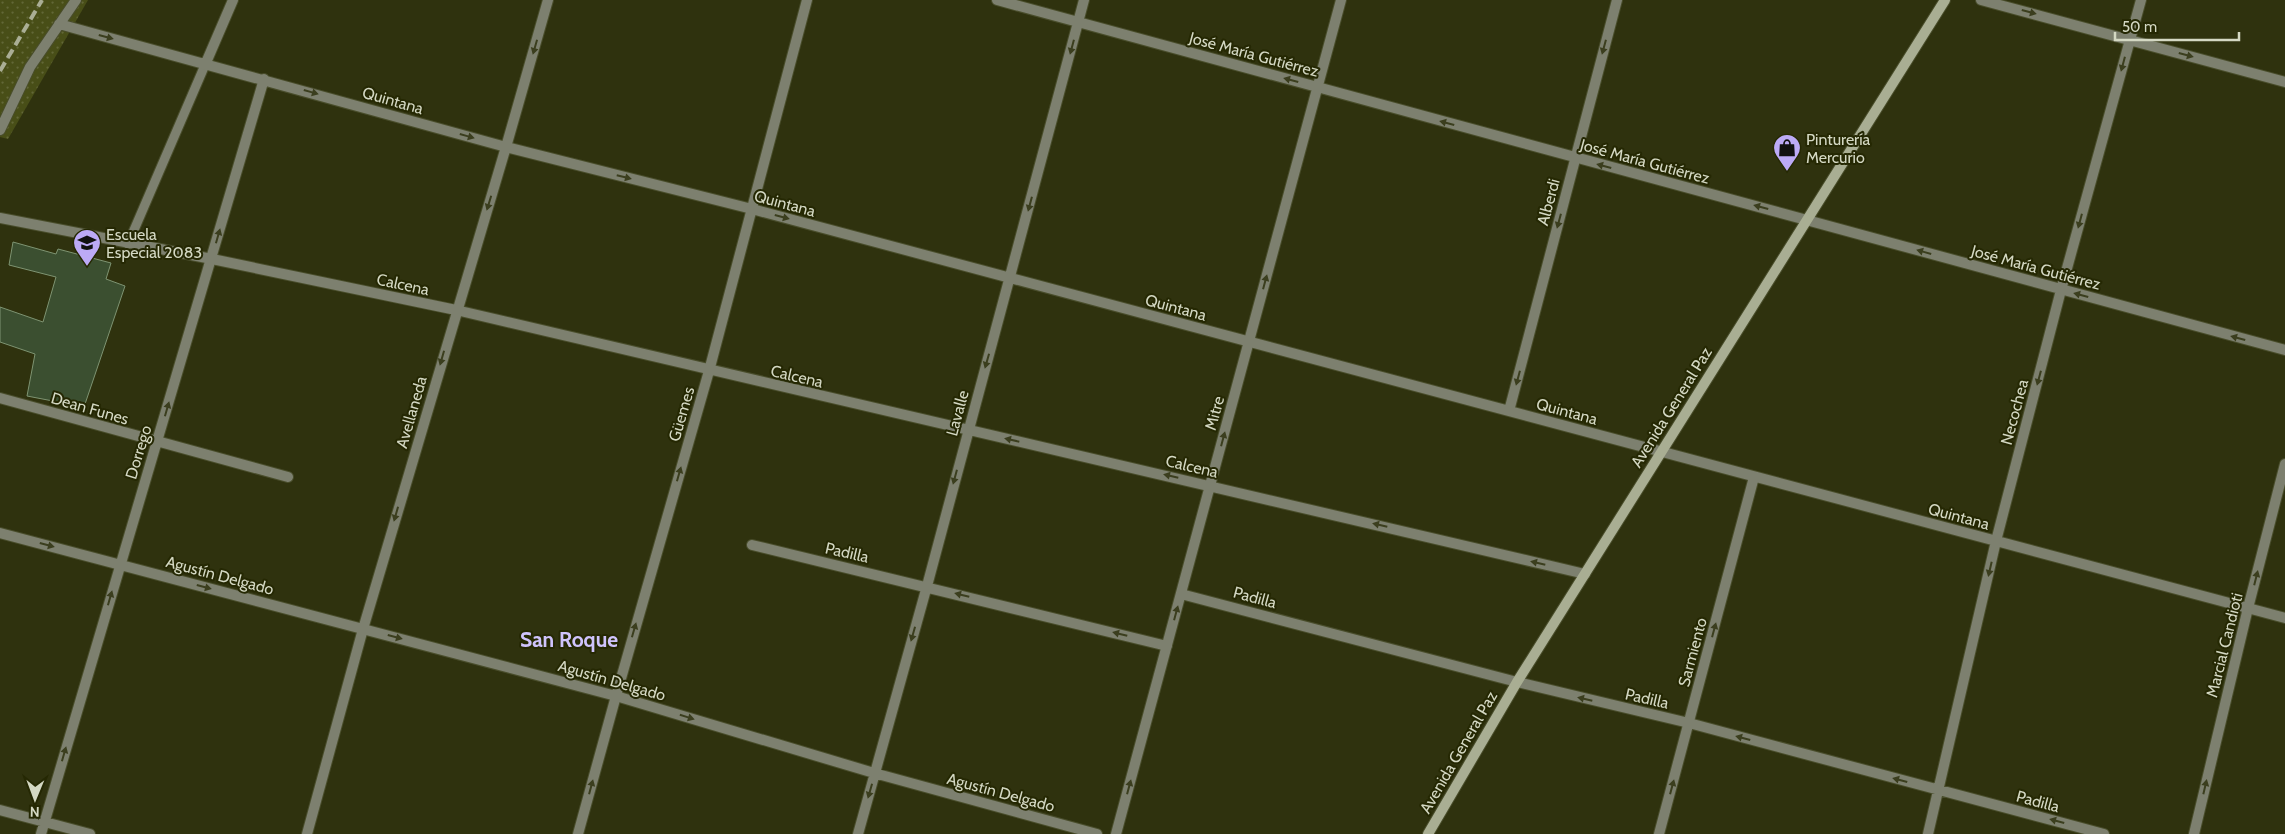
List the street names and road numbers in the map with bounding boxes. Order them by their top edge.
street label: José María Gutiérrez [1186,28,1321,81]
street label: Quintana [360,83,426,118]
street label: José María Gutiérrez [1577,135,1712,188]
street label: Alberdi [1533,177,1564,228]
street label: Quintana [752,186,818,221]
street label: José María Gutiérrez [1968,241,2103,294]
street label: Calcena [375,270,431,299]
street label: Quintana [1143,290,1209,325]
street label: Avenida General Paz [1627,343,1716,471]
street label: Calcena [769,361,825,392]
street label: Avellaneda [392,374,431,450]
street label: Necochea [1997,377,2032,447]
street label: Güemes [665,384,698,444]
street label: Dean Funes [49,388,131,429]
street label: Lavalle [942,388,973,438]
street label: Mitre [1201,394,1228,432]
street label: Quintana [1534,394,1600,429]
street label: Dorrego [121,423,156,481]
street label: Calcena [1164,451,1220,482]
street label: Quintana [1926,499,1992,534]
street label: Padilla [823,538,871,567]
street label: Agustín Delgado [164,552,276,599]
street label: Padilla [1231,583,1279,612]
street label: Marcial Candioti [2202,591,2247,700]
street label: Sarmiento [1674,615,1711,689]
street label: Agustín Delgado [556,656,668,705]
street label: Padilla [1623,684,1671,713]
street label: Avenida General Paz [1416,687,1501,817]
street label: Agustín Delgado [945,769,1057,816]
street label: Padilla [2014,787,2062,816]

